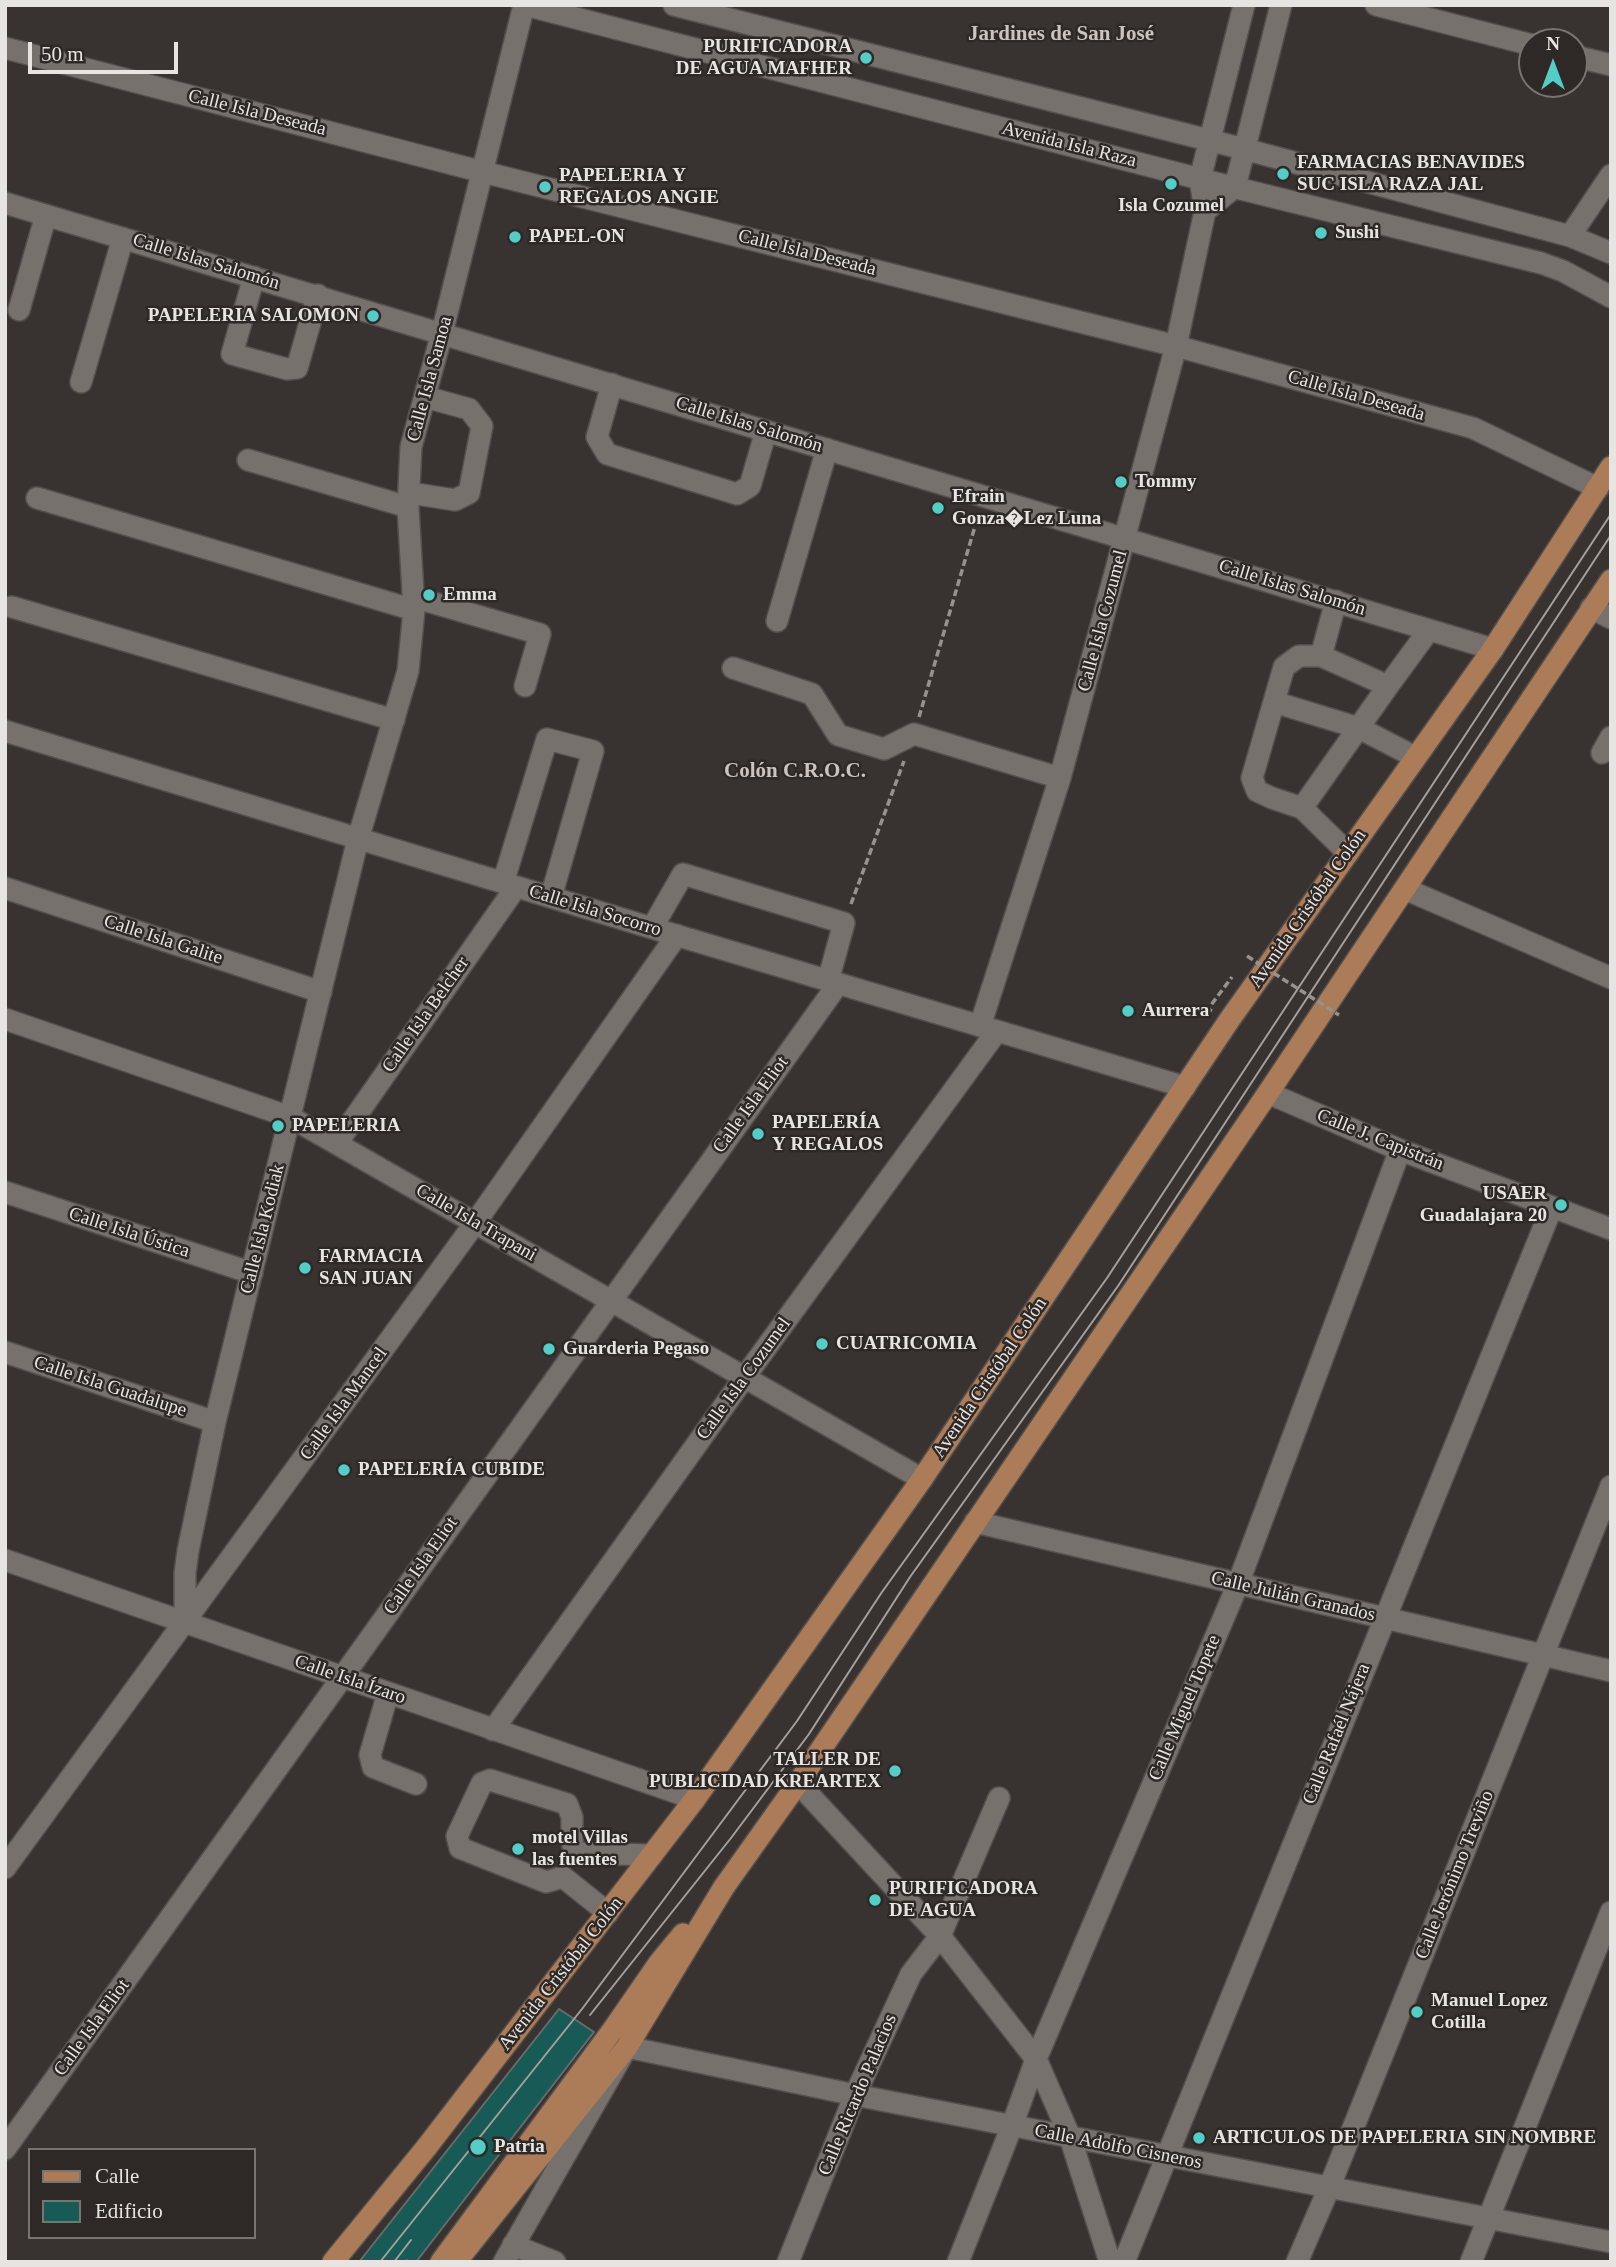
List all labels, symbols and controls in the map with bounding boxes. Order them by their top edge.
district label: Jardines de San José [968,22,1154,48]
scale bar [32,28,182,72]
north arrow [1518,28,1588,98]
text: N [1546,33,1560,54]
place label: PURIFICADORA DE AGUA MAFHER [676,36,852,80]
text: 50 m [41,42,84,66]
marker: PURIFICADORA DE AGUA MAFHER [858,50,874,66]
street label: Calle Isla Deseada [186,85,328,141]
street label: Avenida Isla Raza [999,117,1139,173]
place label: FARMACIAS BENAVIDES SUC ISLA RAZA JAL [1297,152,1525,196]
place label: PAPELERIA Y REGALOS ANGIE [559,165,719,209]
marker: FARMACIAS BENAVIDES SUC ISLA RAZA JAL [1275,166,1291,182]
marker: Isla Cozumel [1163,176,1179,192]
marker: PAPELERIA Y REGALOS ANGIE [537,179,553,195]
place label: Isla Cozumel [1118,195,1224,217]
place label: Sushi [1335,222,1379,244]
street label: Calle Isla Deseada [736,225,878,281]
marker: Sushi [1313,225,1329,241]
place label: PAPEL-ON [529,226,625,248]
street label: Calle Islas Salomón [130,229,282,295]
marker: PAPEL-ON [507,229,523,245]
place label: PAPELERIA SALOMON [148,305,359,327]
marker: PAPELERIA SALOMON [365,308,381,324]
street label: Calle Isla Samoa [402,314,458,444]
street label: Calle Isla Deseada [1285,366,1427,426]
street label: Calle Islas Salomón [673,392,825,458]
place label: Tommy [1135,471,1197,493]
marker: Tommy [1113,474,1129,490]
place label: Efrain Gonza�Lez Luna [952,486,1101,530]
marker: Efrain Gonza�Lez Luna [930,500,946,516]
street label: Calle Isla Cozumel [1073,548,1133,694]
street label: Calle Islas Salomón [1216,555,1368,621]
place label: Emma [443,584,497,606]
marker: Emma [421,587,437,603]
district label: Colón C.R.O.C. [724,759,866,785]
street label: Avenida Cristóbal Colón [1245,825,1371,993]
street label: Calle Isla Socorro [526,880,664,942]
street label: Calle Isla Galite [101,910,225,970]
street label: Calle Isla Belcher [378,953,474,1077]
place label: Aurrera [1142,1000,1209,1022]
marker: Aurrera [1120,1003,1136,1019]
street label: Calle Isla Eliot [708,1052,794,1158]
street label: Calle J. Capistrán [1313,1104,1447,1176]
place label: PAPELERÍA Y REGALOS [772,1112,883,1156]
place label: PAPELERIA [292,1115,400,1137]
marker: PAPELERIA [270,1118,286,1134]
marker: PAPELERÍA Y REGALOS [750,1126,766,1142]
street label: Calle Isla Kodiak [236,1162,290,1296]
street label: Calle Isla Trapani [412,1179,540,1267]
place label: USAER Guadalajara 20 [1420,1183,1547,1227]
marker: USAER Guadalajara 20 [1553,1197,1569,1213]
street label: Calle Isla Ústica [66,1203,192,1263]
place label: FARMACIA SAN JUAN [319,1246,423,1290]
marker: FARMACIA SAN JUAN [297,1260,313,1276]
street label: Avenida Cristóbal Colón [928,1293,1052,1463]
street label: Calle Isla Cozumel [692,1313,796,1445]
place label: CUATRICOMIA [836,1333,977,1355]
marker: CUATRICOMIA [814,1336,830,1352]
place label: Guarderia Pegaso [563,1338,709,1360]
marker: Guarderia Pegaso [541,1341,557,1357]
street label: Calle Isla Mancel [295,1343,393,1465]
street label: Calle Isla Guadalupe [31,1352,189,1422]
place label: PAPELERÍA CUBIDE [358,1459,545,1481]
marker: PAPELERÍA CUBIDE [336,1462,352,1478]
street label: Calle Isla Eliot [379,1513,463,1619]
street label: Calle Julián Granados [1209,1567,1377,1627]
street label: Calle Miguel Topete [1144,1632,1226,1784]
street label: Calle Isla Ízaro [291,1650,409,1710]
street label: Calle Rafaél Nájera [1298,1660,1376,1808]
place label: TALLER DE PUBLICIDAD KREARTEX [649,1749,881,1793]
marker: TALLER DE PUBLICIDAD KREARTEX [887,1763,903,1779]
street label: Calle Jerónimo Treviño [1411,1787,1499,1963]
place label: motel Villas las fuentes [532,1827,628,1871]
marker: motel Villas las fuentes [510,1841,526,1857]
place label: PURIFICADORA DE AGUA [889,1878,1038,1922]
marker: PURIFICADORA DE AGUA [867,1892,883,1908]
street label: Avenida Cristóbal Colón [494,1893,628,2055]
street label: Calle Isla Eliot [49,1975,135,2081]
place label: Manuel Lopez Cotilla [1431,1990,1548,2034]
marker: Manuel Lopez Cotilla [1409,2004,1425,2020]
street label: Calle Ricardo Palacios [814,2011,902,2179]
street label: Calle Adolfo Cisneros [1032,2120,1204,2174]
place label: ARTICULOS DE PAPELERIA SIN NOMBRE [1213,2127,1596,2149]
marker: ARTICULOS DE PAPELERIA SIN NOMBRE [1191,2130,1207,2146]
place label: Patria [494,2136,545,2158]
marker: Patria [468,2137,488,2157]
legend [28,2148,256,2239]
text: Calle [95,2164,139,2188]
text: Edificio [95,2199,163,2223]

